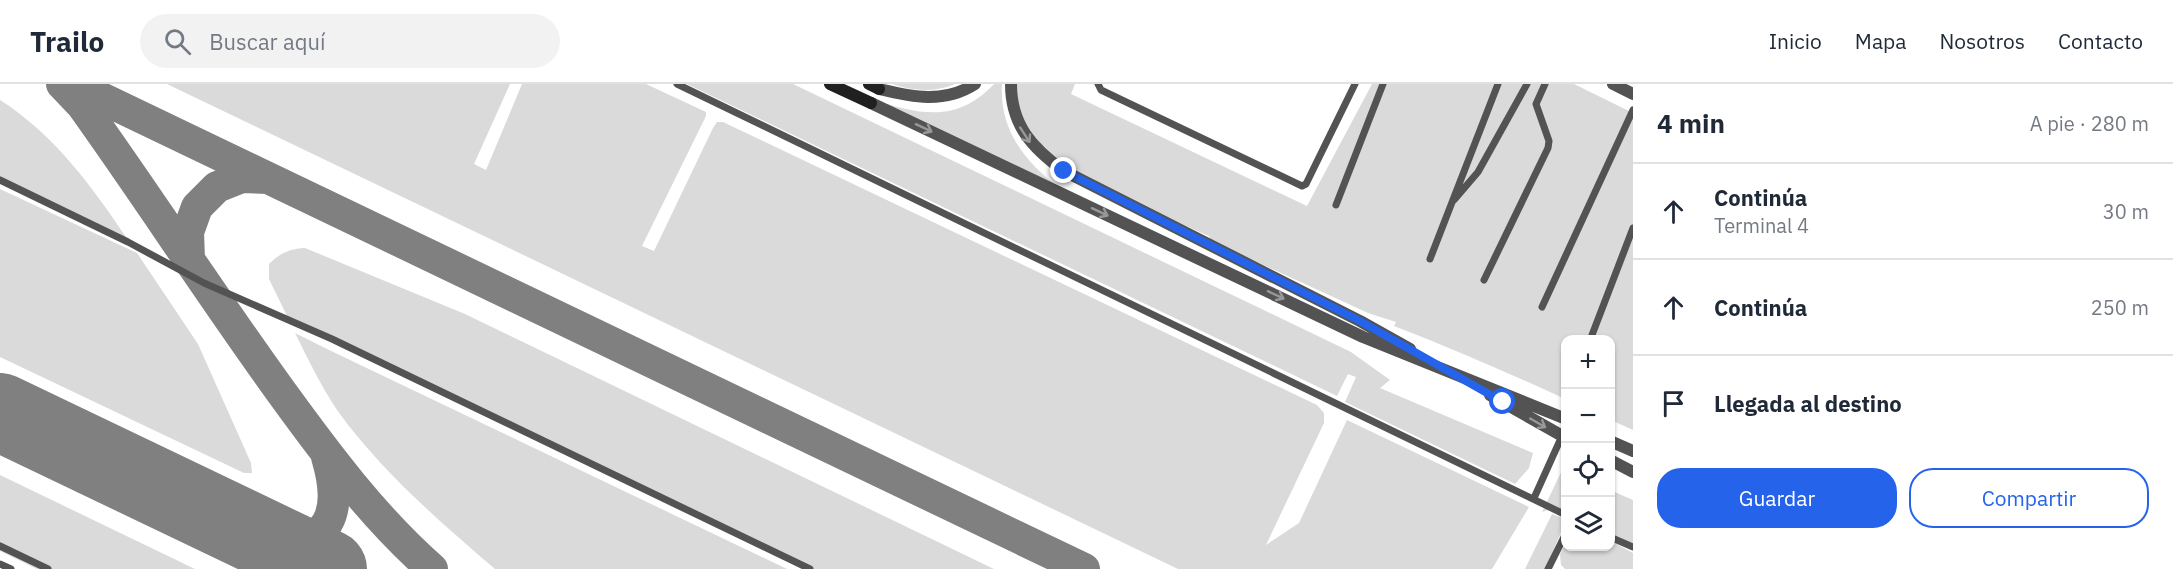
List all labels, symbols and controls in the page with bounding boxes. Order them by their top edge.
search box [140,14,560,68]
text: Trailo [30,23,104,60]
icon: search [161,25,194,58]
text: Buscar aquí [209,27,325,56]
text: Inicio [1769,27,1822,55]
text: Mapa [1855,27,1907,55]
text: Nosotros [1940,27,2025,55]
text: Contacto [2058,27,2143,55]
text: 4 min [1657,106,1725,140]
text: A pie · 280 m [2030,110,2149,137]
one-way arrow [915,123,933,135]
one-way arrow [1019,126,1031,143]
route end [1050,157,1076,183]
text: Continúa [1714,183,1807,212]
icon: ahead [1657,195,1690,228]
text: 30 m [2103,198,2149,225]
one-way arrow [1091,206,1109,218]
text: Terminal 4 [1714,212,1809,239]
one-way arrow [1267,290,1285,302]
icon: ahead [1657,291,1690,324]
text: Continúa [1714,293,1807,322]
text: 250 m [2091,294,2149,321]
map controls [1561,335,1615,551]
button: + [1561,335,1615,389]
icon: arrive [1657,387,1690,420]
route start [1489,388,1515,414]
button: − [1561,389,1615,443]
text: Llegada al destino [1714,389,1902,418]
one-way arrow [1529,417,1546,429]
button: locate [1561,443,1615,497]
button: Guardar [1657,468,1897,528]
button: Compartir [1909,468,2149,528]
button: layers [1561,497,1615,551]

